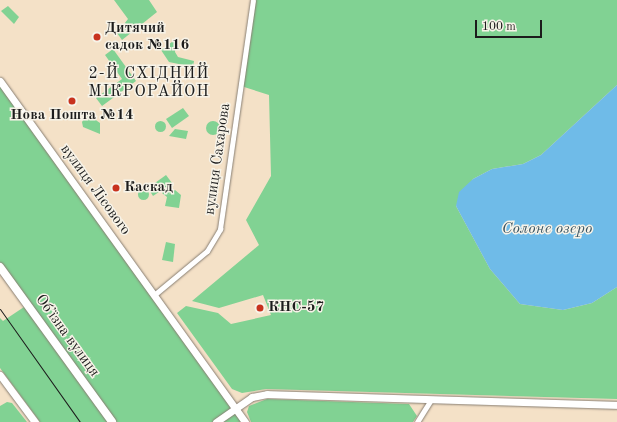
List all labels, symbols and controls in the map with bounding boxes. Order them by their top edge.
scale bar [477,12,544,38]
place label: Дитячий садок №116 [105,19,189,54]
text: 100 m [482,21,516,33]
marker: Дитячий садок №116 [92,32,102,42]
district label: 2-Й СХІДНИЙ МІКРОРАЙОН [88,64,210,102]
marker: Нова Пошта №14 [67,96,77,106]
street label: вулиця Сахарова [201,102,235,216]
place label: Нова Пошта №14 [10,107,134,125]
street label: вулиця Лісового [56,141,134,239]
place label: Каскад [124,179,173,197]
marker: Каскад [111,183,121,193]
water label: Солоне озеро [502,219,592,239]
street label: Обʼїзна вулиця [31,291,103,381]
place label: КНС-57 [268,299,324,317]
marker: КНС-57 [255,303,265,313]

